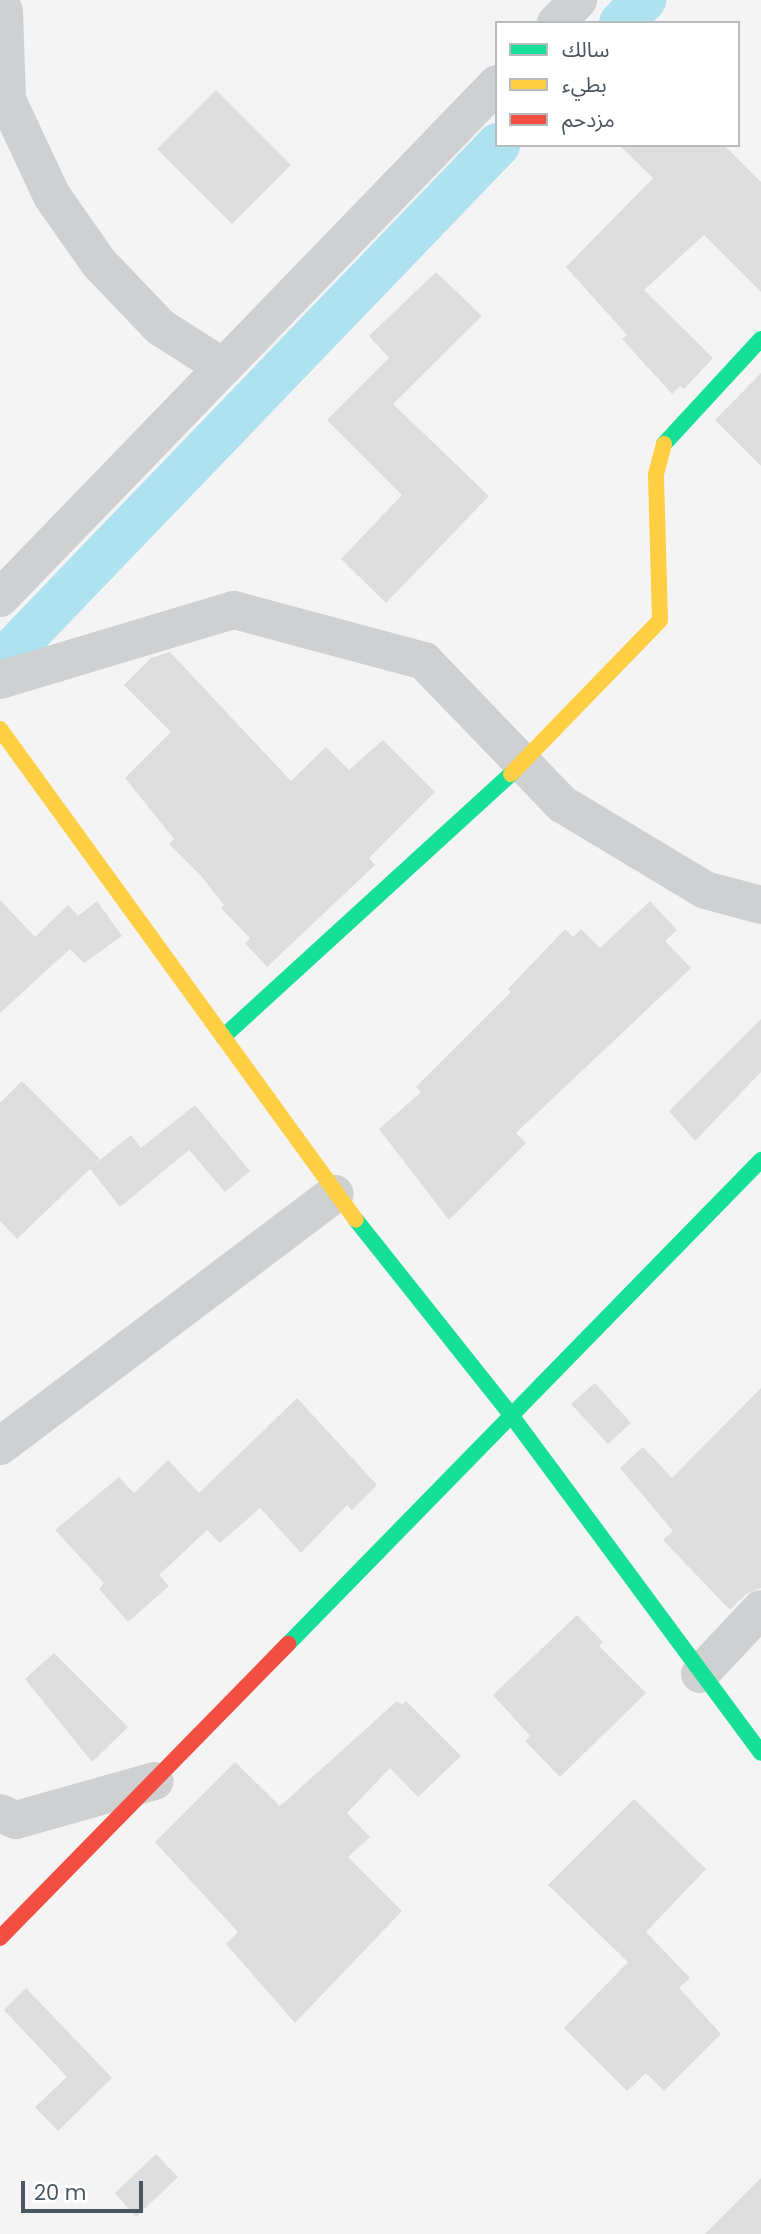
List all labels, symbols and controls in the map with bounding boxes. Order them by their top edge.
legend [495,21,740,147]
text: سالك [562,35,609,64]
text: بطيء [562,70,607,99]
text: مزدحم [562,105,615,134]
scale bar [24,2168,147,2212]
text: 20 m [34,2178,87,2207]

